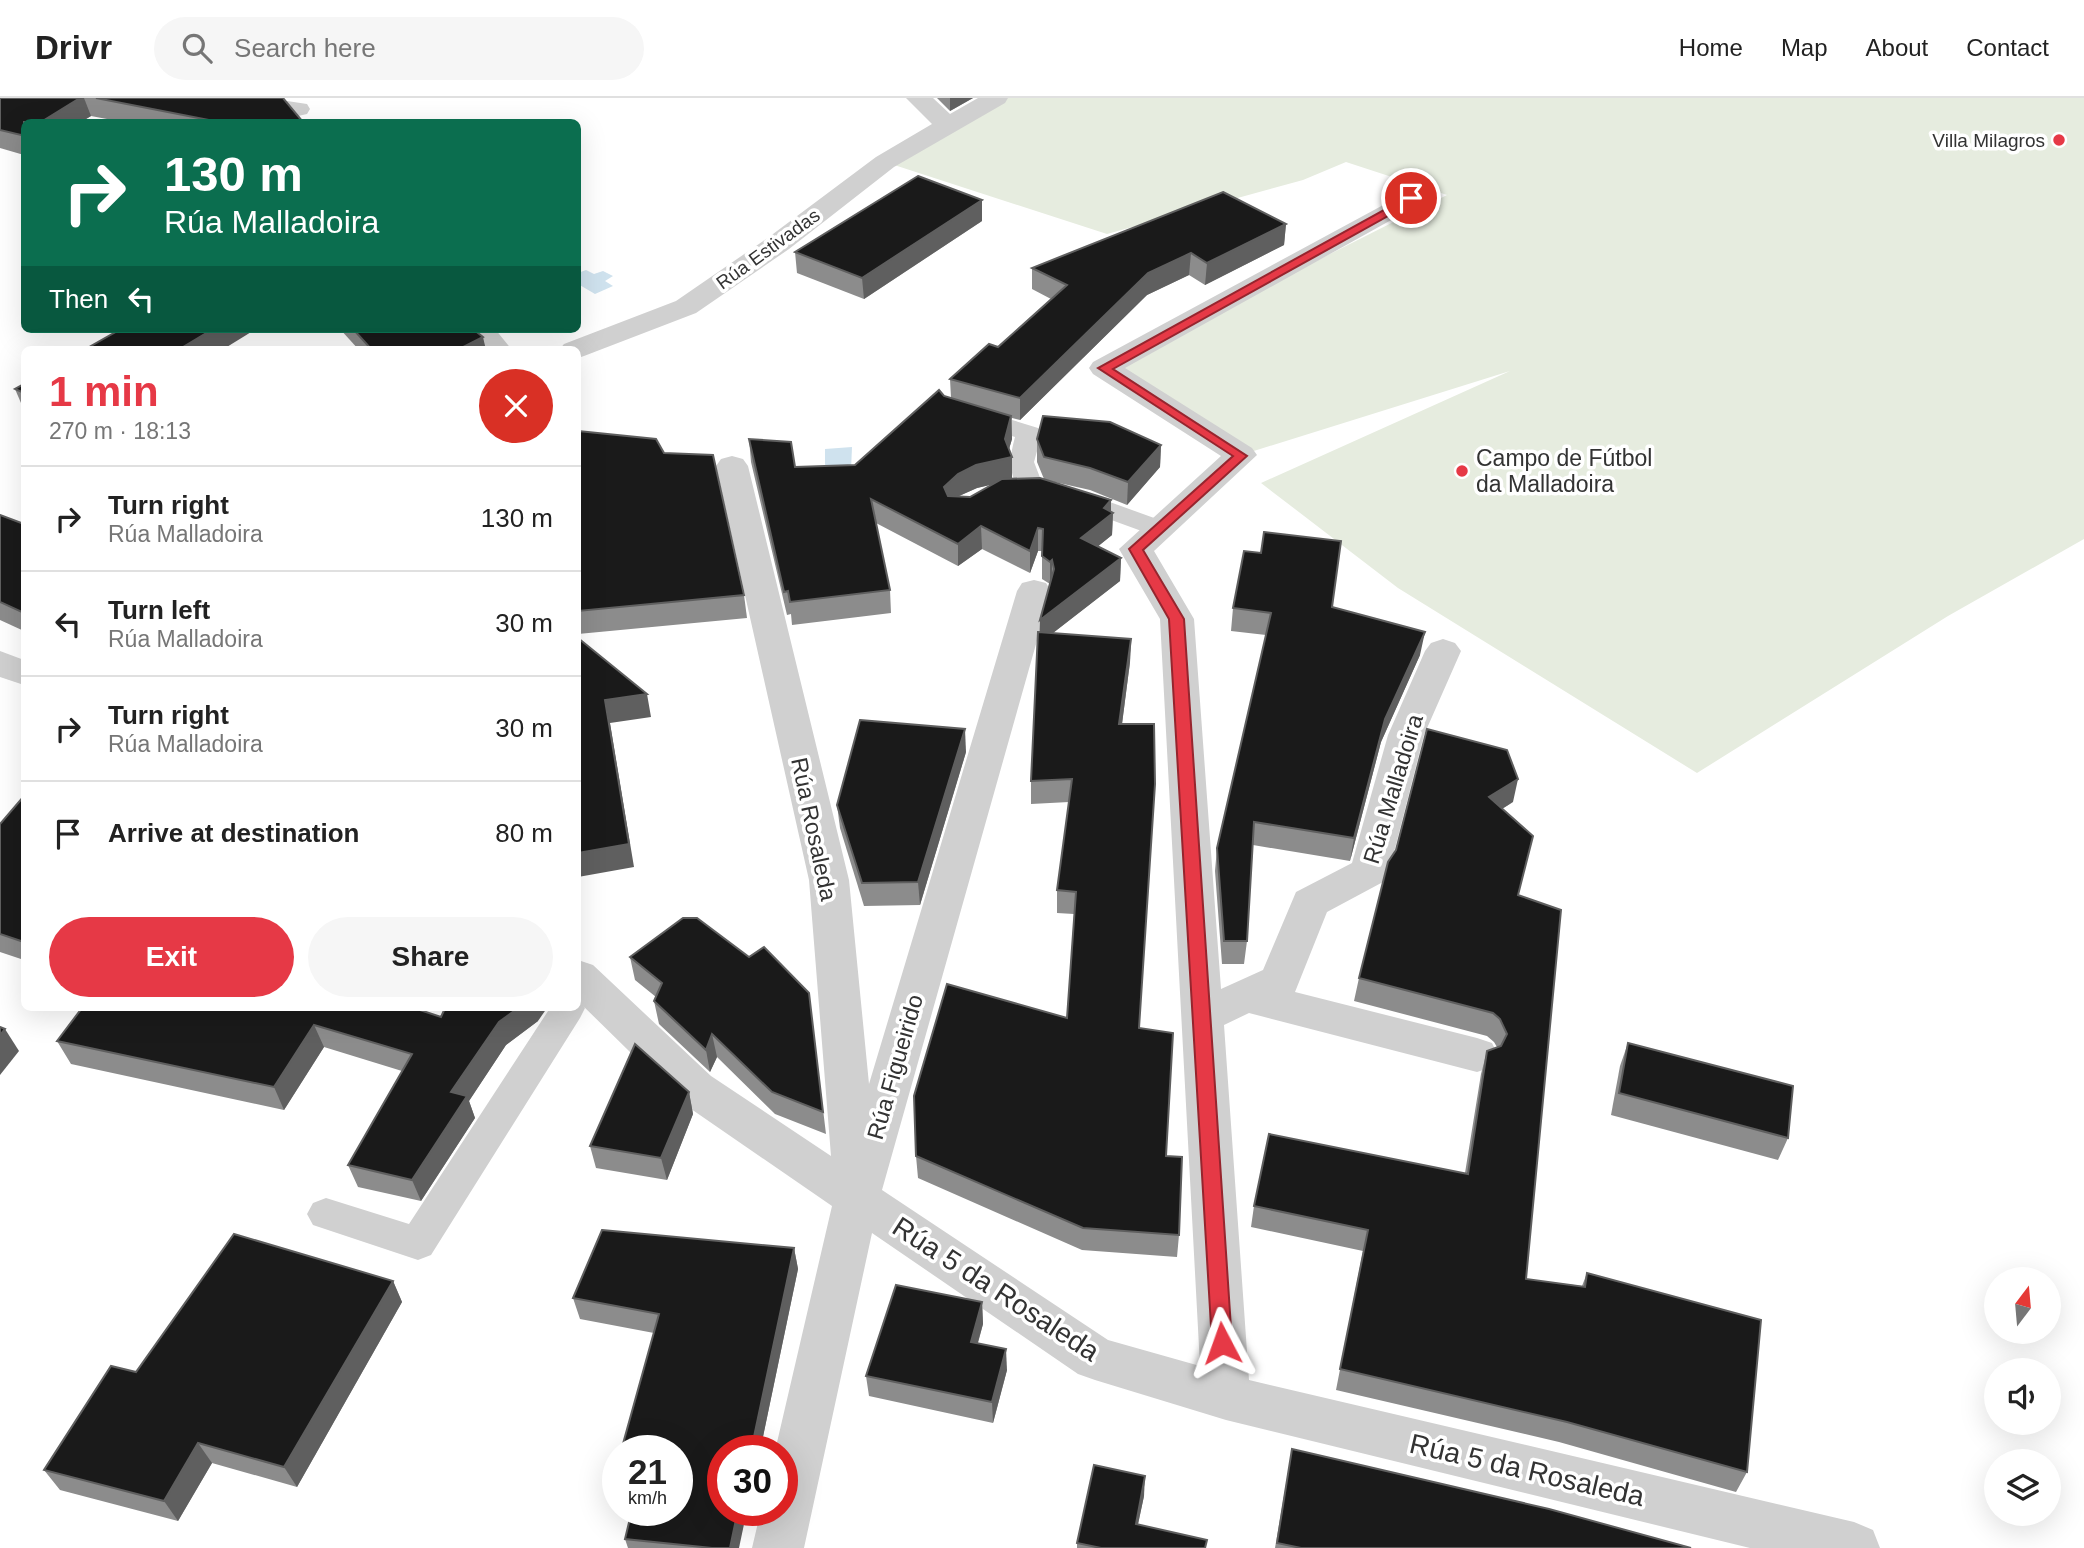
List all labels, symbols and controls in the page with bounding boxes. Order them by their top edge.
search box [154,17,644,80]
text: Drivr [35,29,112,66]
icon: search [178,29,216,67]
text: Search here [234,33,376,63]
text: Home [1679,34,1743,61]
text: Map [1781,34,1828,61]
text: About [1866,34,1928,61]
text: Contact [1966,34,2049,61]
place label: Villa Milagros [1932,130,2045,151]
marker: Villa Milagros [2051,132,2067,148]
icon: right [49,147,140,238]
text: 130 m [164,147,303,201]
pin [1381,168,1441,228]
icon: arrive [1392,179,1430,217]
text: Rúa Malladoira [164,204,379,240]
street label: Rúa Estivadas [712,204,824,294]
icon: left [122,280,160,318]
text: Then [49,284,108,314]
text: 1 min [49,368,159,415]
button: close [479,369,553,443]
text: 270 m · 18:13 [49,418,191,444]
place label: Campo de Fútbol da Malladoira [1476,445,1652,497]
marker: Campo de Fútbol da Malladoira [1454,463,1470,479]
text: Turn right [108,490,229,520]
icon: right [49,500,87,538]
text: 130 m [481,503,553,533]
text: Rúa Malladoira [108,521,263,547]
text: Turn left [108,595,210,625]
icon: left [49,605,87,643]
text: 30 m [495,608,553,638]
text: Rúa Malladoira [108,626,263,652]
text: Turn right [108,700,229,730]
icon: right [49,710,87,748]
street label: Rúa Malladoira [1358,711,1428,867]
text: 30 m [495,713,553,743]
text: Rúa Malladoira [108,731,263,757]
street label: Rúa Rosaleda [786,755,842,903]
icon: arrive [49,815,87,853]
text: Arrive at destination [108,818,359,848]
text: 80 m [495,818,553,848]
button: Exit [49,917,294,997]
button: Share [308,917,553,997]
street label: Rúa Figueirido [862,992,928,1142]
street label: Rúa 5 da Rosaleda [887,1211,1105,1368]
north arrow [1984,1267,2062,1344]
map controls [1984,1267,2061,1526]
position arrow [1185,1306,1259,1380]
button: sound [1984,1358,2061,1435]
street label: Rúa 5 da Rosaleda [1407,1428,1648,1512]
speed limit sign: 30 [707,1435,798,1526]
button: layers [1984,1449,2061,1526]
text: 21 [628,1452,667,1491]
text: km/h [628,1488,667,1508]

